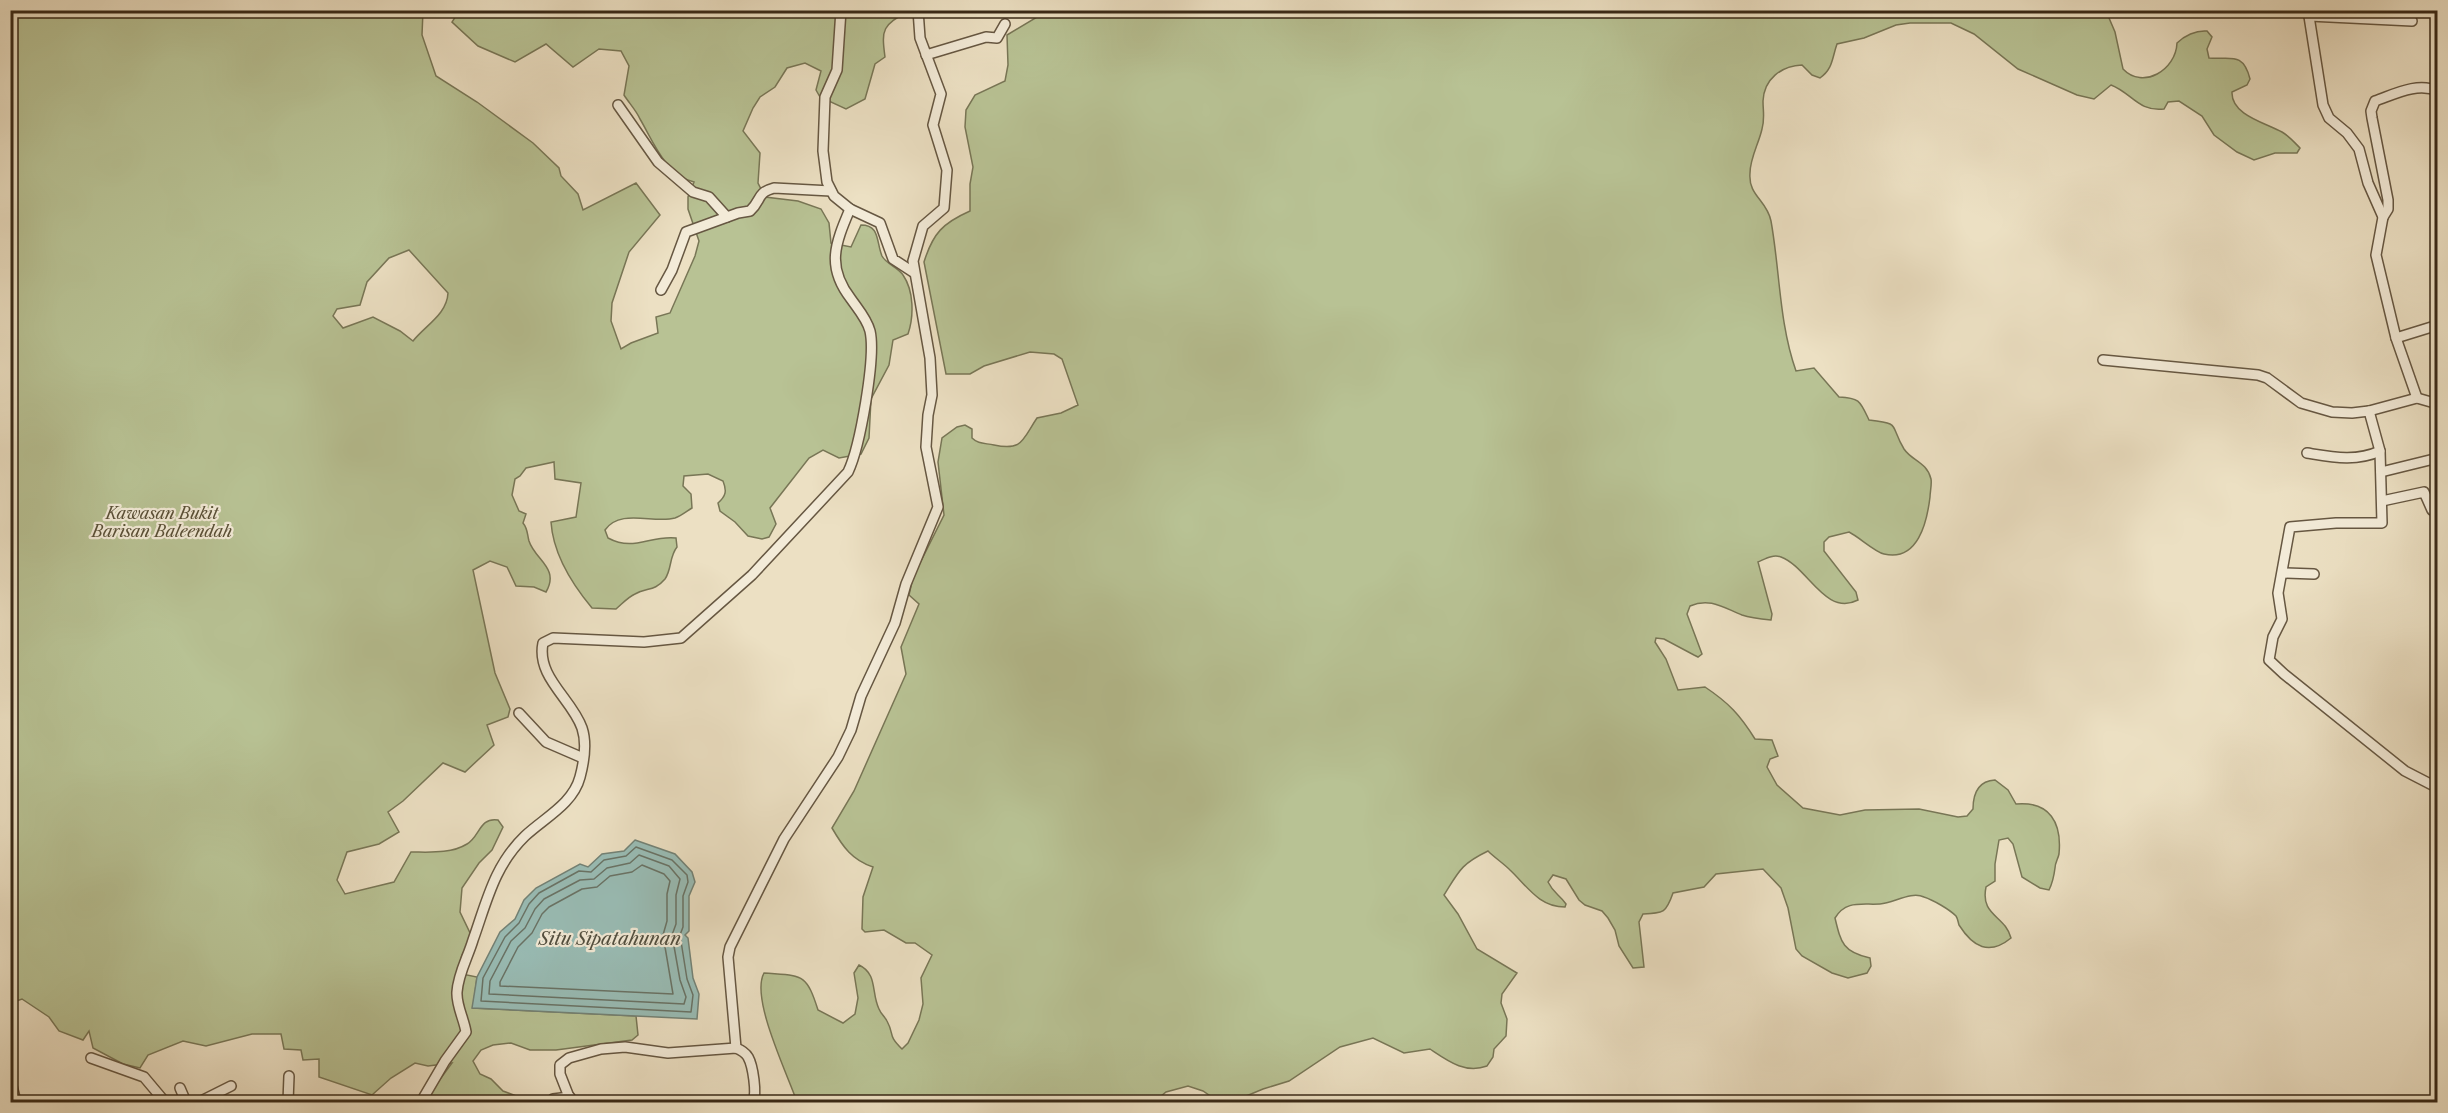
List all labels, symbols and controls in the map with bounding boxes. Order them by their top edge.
park label: Kawasan Bukit Barisan Baleendah [90,503,232,541]
water label: Situ Sipatahunan [538,928,681,950]

